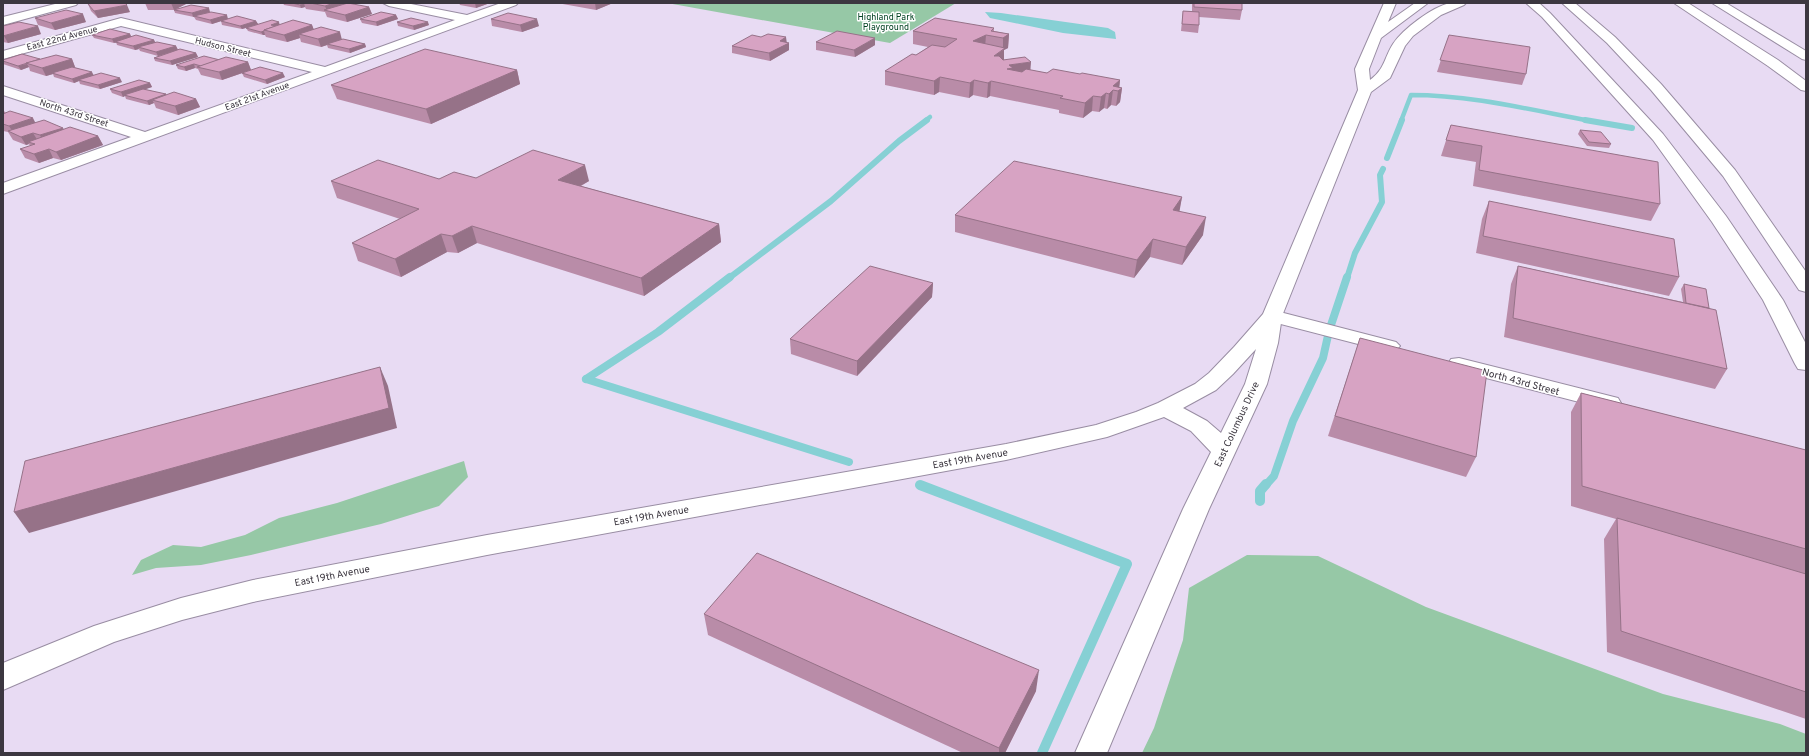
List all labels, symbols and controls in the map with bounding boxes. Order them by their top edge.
park label: Highland Park Playground [858,12,915,33]
street label: East 22nd Avenue [26,24,99,53]
street label: Hudson Street [194,35,252,60]
street label: East 21st Avenue [223,80,291,113]
street label: North 43rd Street [38,97,110,130]
street label: North 43rd Street [1480,366,1561,399]
street label: East Columbus Drive [1212,380,1263,469]
street label: East 19th Avenue [932,446,1009,472]
street label: East 19th Avenue [613,503,690,529]
street label: East 19th Avenue [294,563,371,590]

